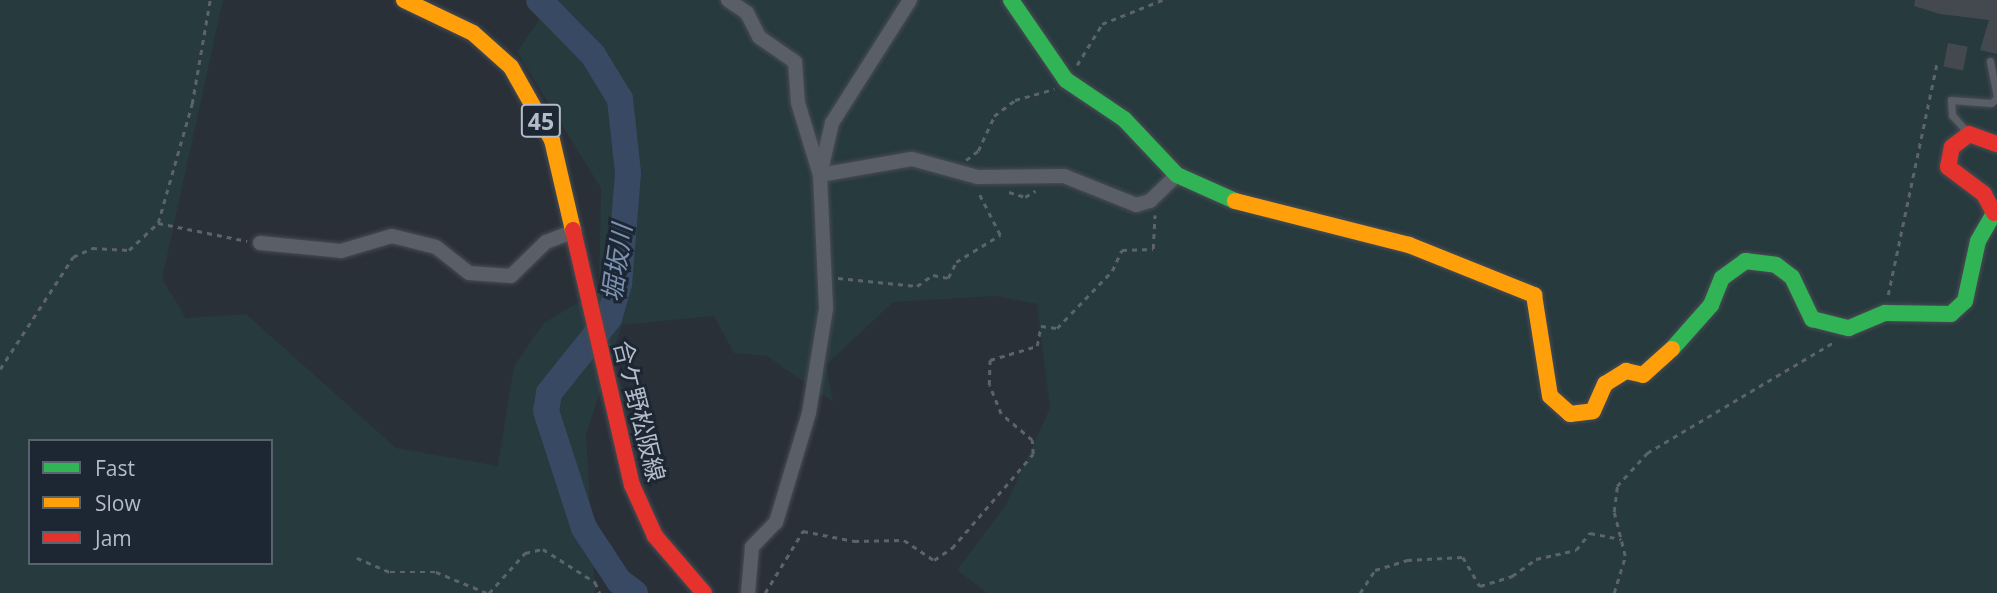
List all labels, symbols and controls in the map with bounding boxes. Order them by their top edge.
road number: 45 [520,102,562,140]
water label: 堀坂川 [596,222,638,304]
street label: 合ケ野松阪線 [609,338,671,484]
legend [28,439,273,565]
text: Fast [95,454,135,482]
text: Slow [95,489,141,517]
text: Jam [95,524,132,552]

